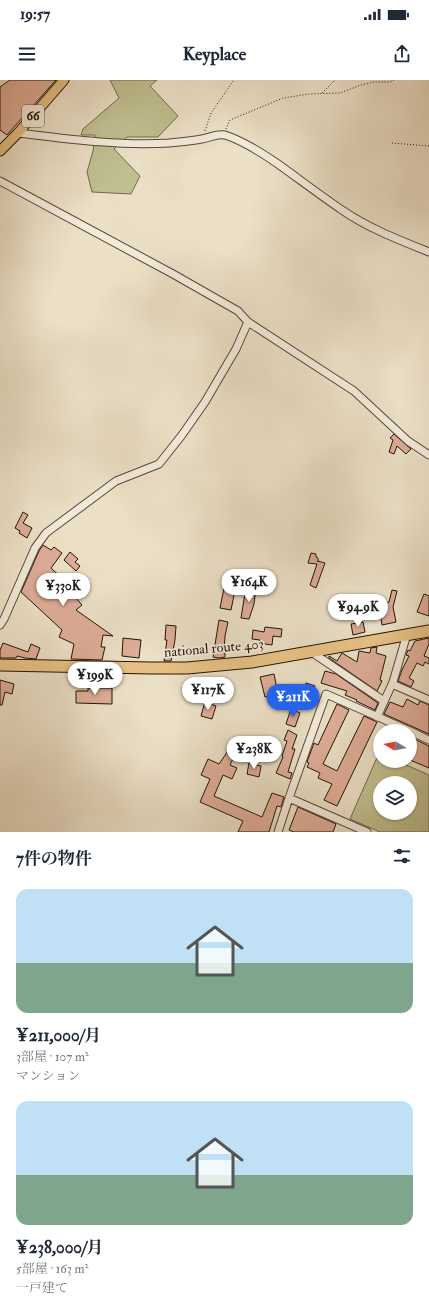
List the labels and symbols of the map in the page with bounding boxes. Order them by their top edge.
road number: 66 [22,105,44,127]
pin: ¥164K [221,569,277,603]
pin: ¥330K [35,573,91,607]
pin: ¥94.9K [325,594,391,628]
street label: national route 403 [163,635,265,661]
pin: ¥199K [67,662,123,696]
pin: ¥117K [180,677,236,711]
pin: ¥211K [265,684,321,718]
north arrow [373,724,417,768]
pin: ¥238K [226,736,282,770]

